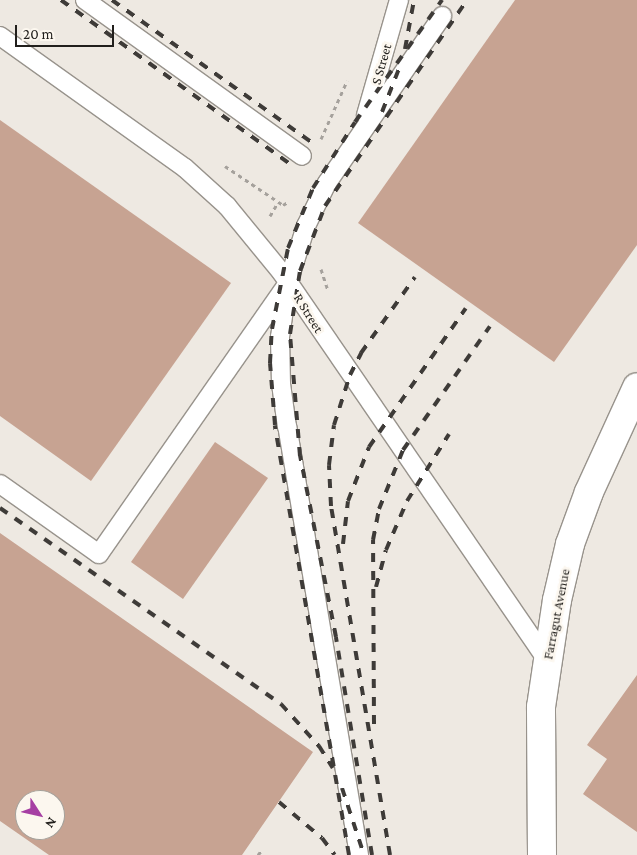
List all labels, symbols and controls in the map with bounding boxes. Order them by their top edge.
scale bar [18,15,116,47]
text: 20 m [23,26,54,42]
street label: S Street [367,42,395,86]
street label: R Street [290,290,328,336]
street label: Farragut Avenue [539,567,573,661]
north arrow [15,790,65,840]
text: N [42,815,61,832]

